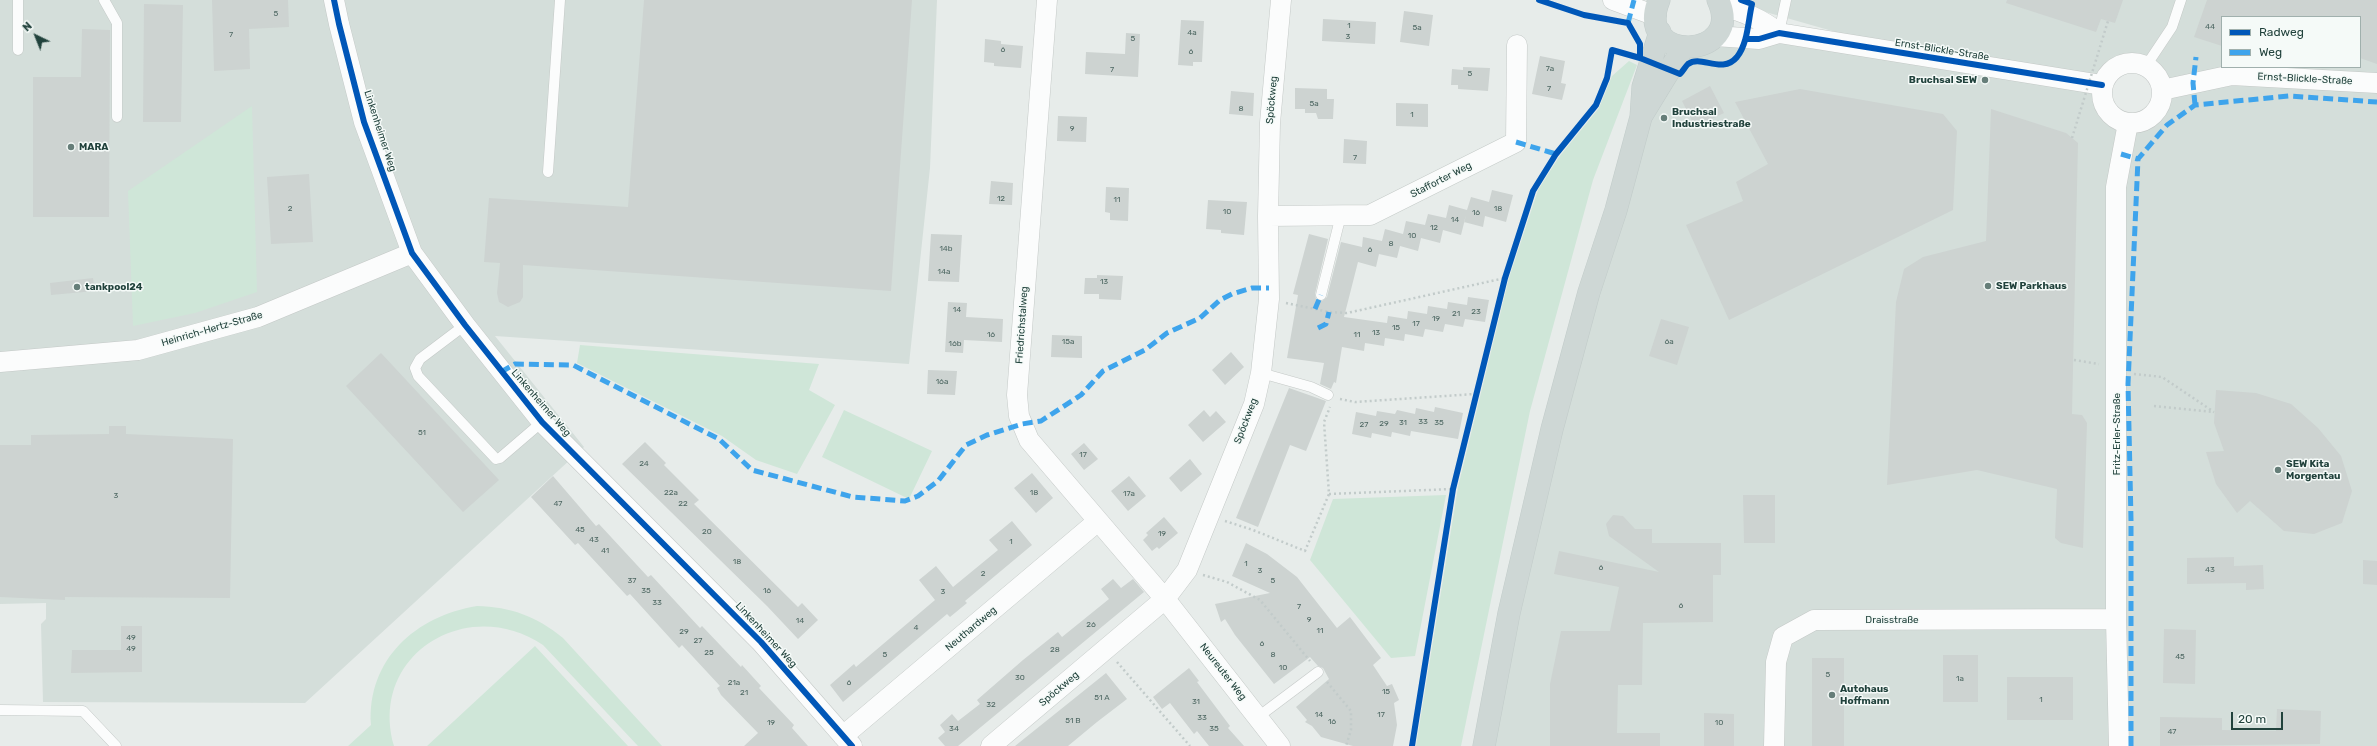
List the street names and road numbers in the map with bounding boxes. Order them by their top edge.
street label: Ernst-Blickle-Straße [1894,37,1990,63]
street label: Ernst-Blickle-Straße [2257,71,2353,87]
street label: Spöckweg [1264,76,1280,124]
street label: Linkenheimer Weg [361,89,399,173]
street label: Stafforter Weg [1408,159,1474,201]
street label: Friedrichstalweg [1013,286,1031,364]
street label: Heinrich-Hertz-Straße [160,309,264,349]
street label: Linkenheimer Weg [509,367,573,439]
street label: Fritz-Erler-Straße [2111,393,2123,475]
street label: Spöckweg [1232,396,1260,446]
street label: Linkenheimer Weg [733,600,799,670]
street label: Neuthardweg [943,604,999,654]
street label: Draisstraße [1865,614,1919,626]
street label: Neureuter Weg [1197,641,1249,703]
street label: Spöckweg [1037,669,1081,709]

